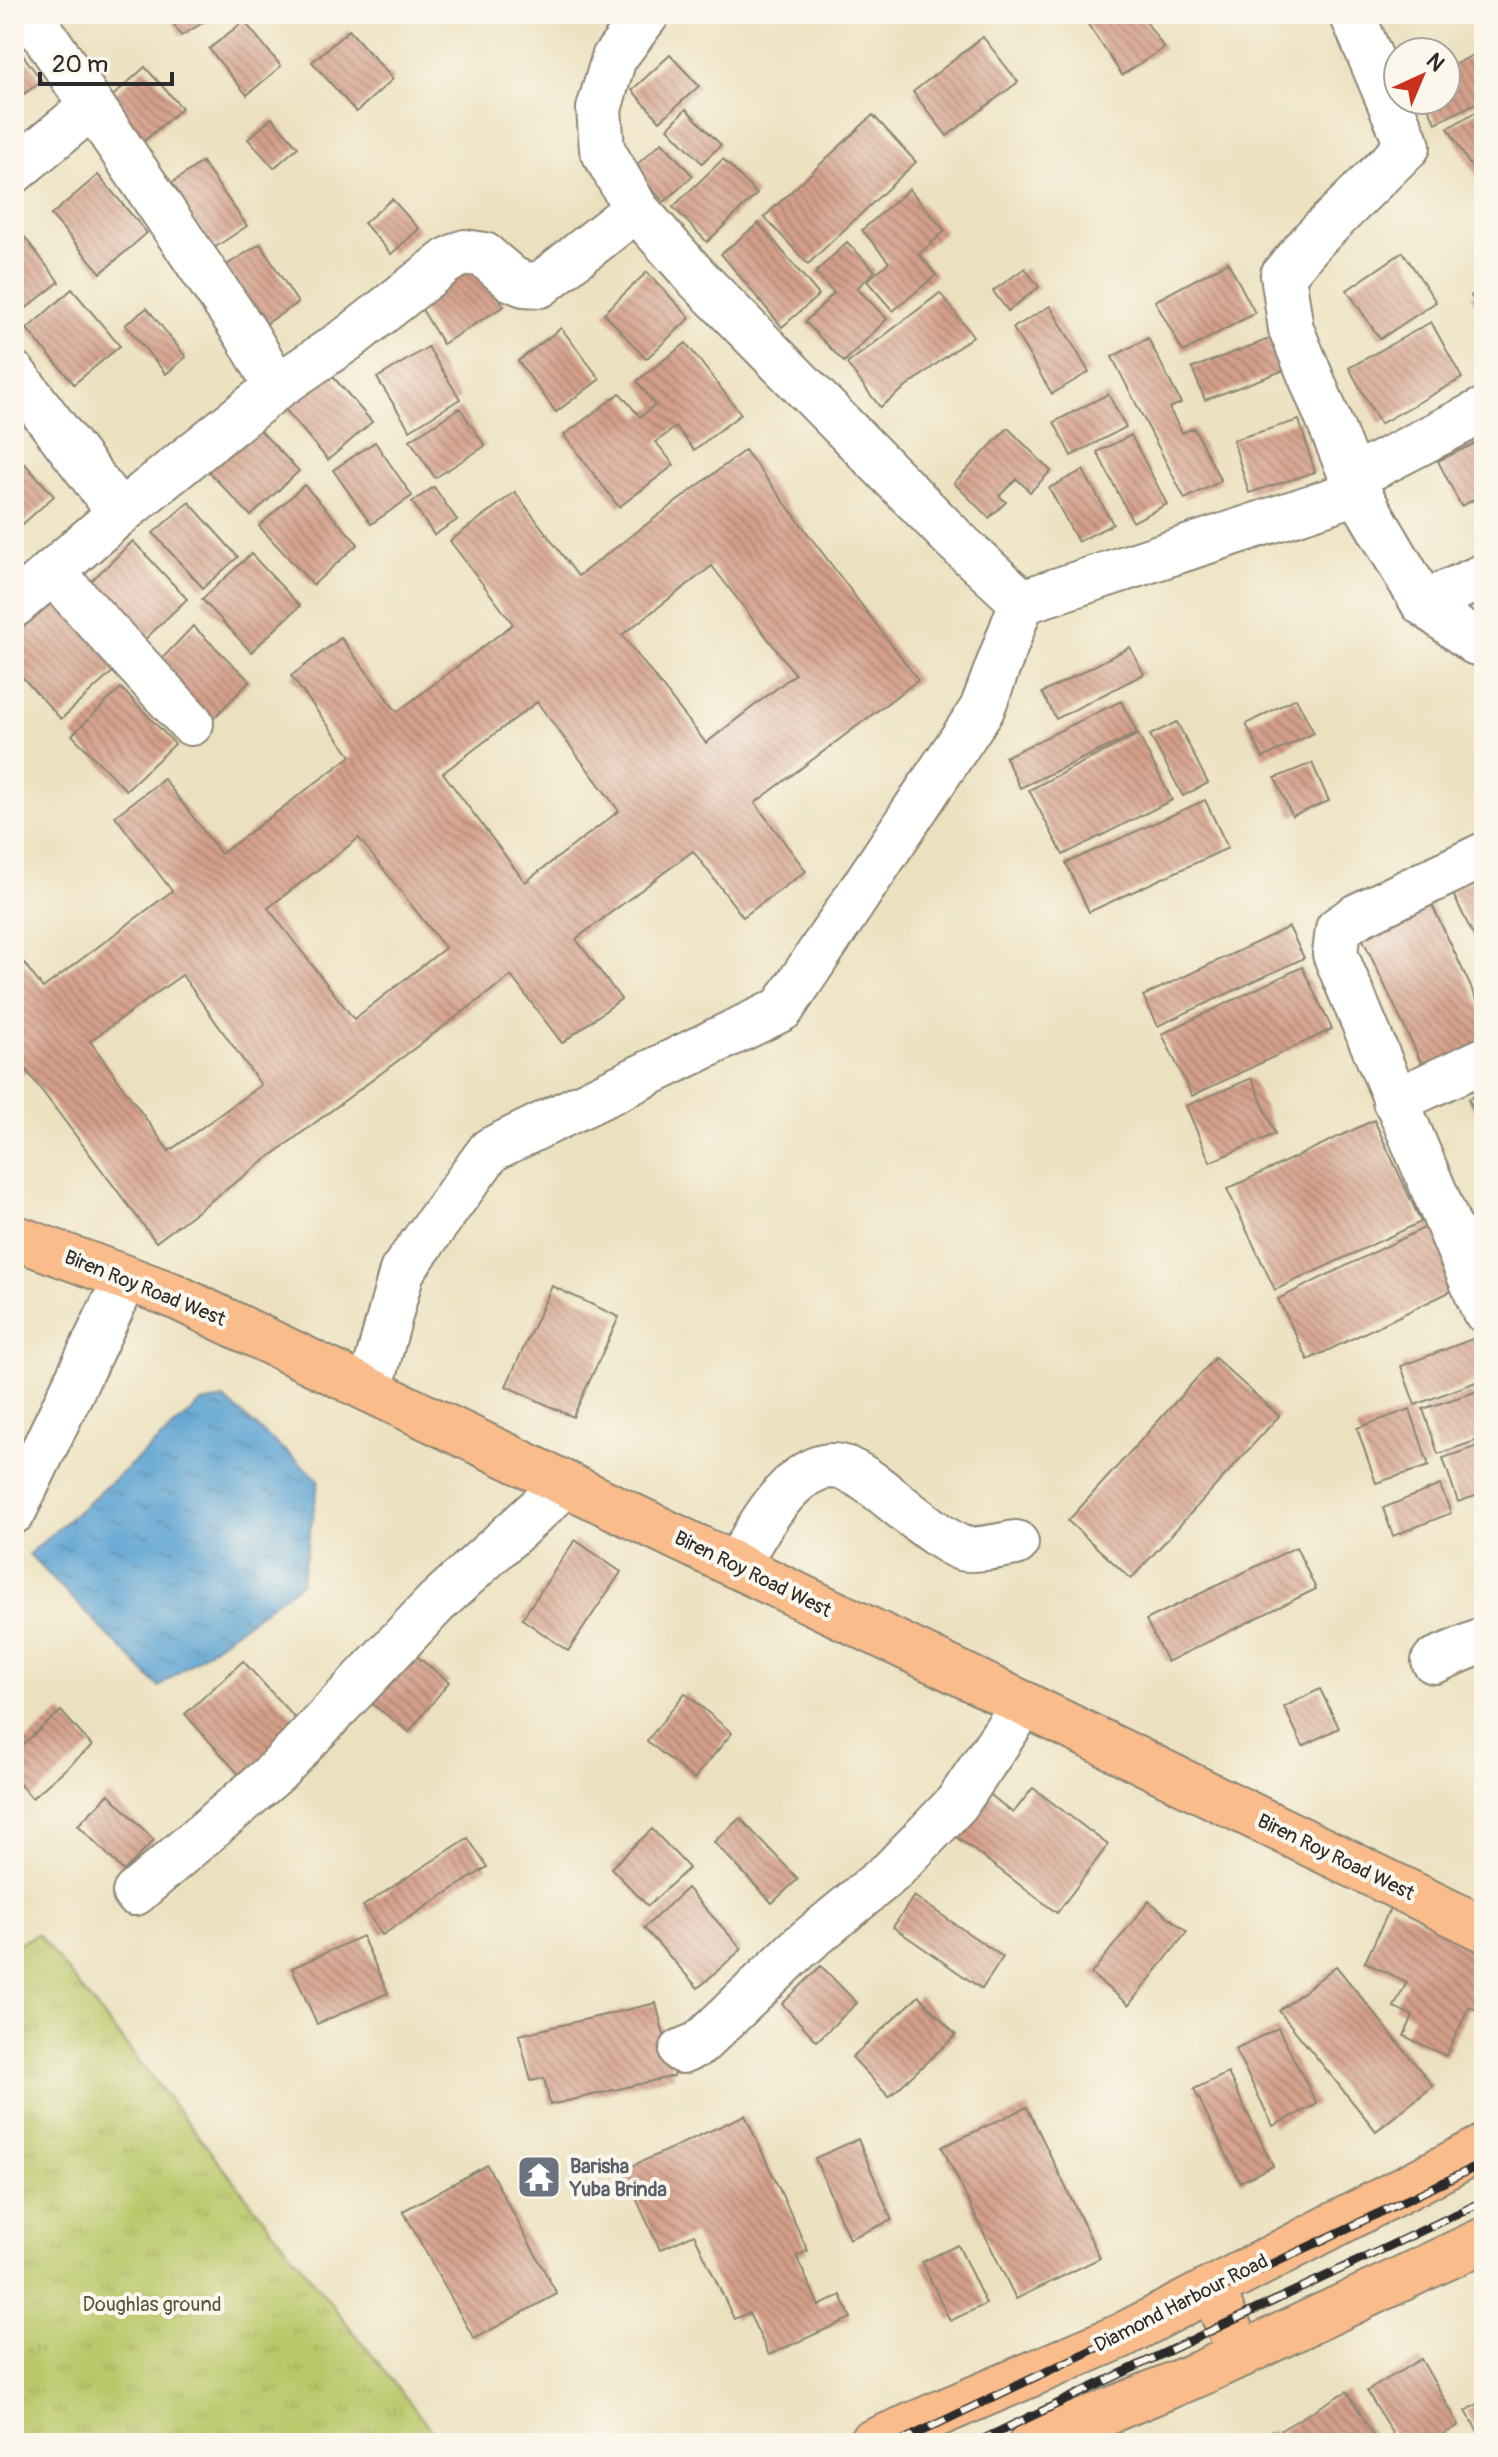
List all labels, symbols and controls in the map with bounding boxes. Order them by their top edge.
scale bar [40,36,172,86]
north arrow [1382,36,1462,116]
text: N [1420,47,1450,78]
text: 20 m [52,50,108,79]
street label: Biren Roy Road West [61,1244,230,1332]
street label: Biren Roy Road West [670,1525,836,1623]
street label: Biren Roy Road West [1253,1808,1419,1906]
temple icon: Barisha Yuba Brinda [515,2153,563,2201]
place label: Barisha Yuba Brinda [569,2154,667,2202]
street label: Diamond Harbour Road [1090,2248,1272,2358]
park label: Doughlas ground [82,2292,222,2317]

